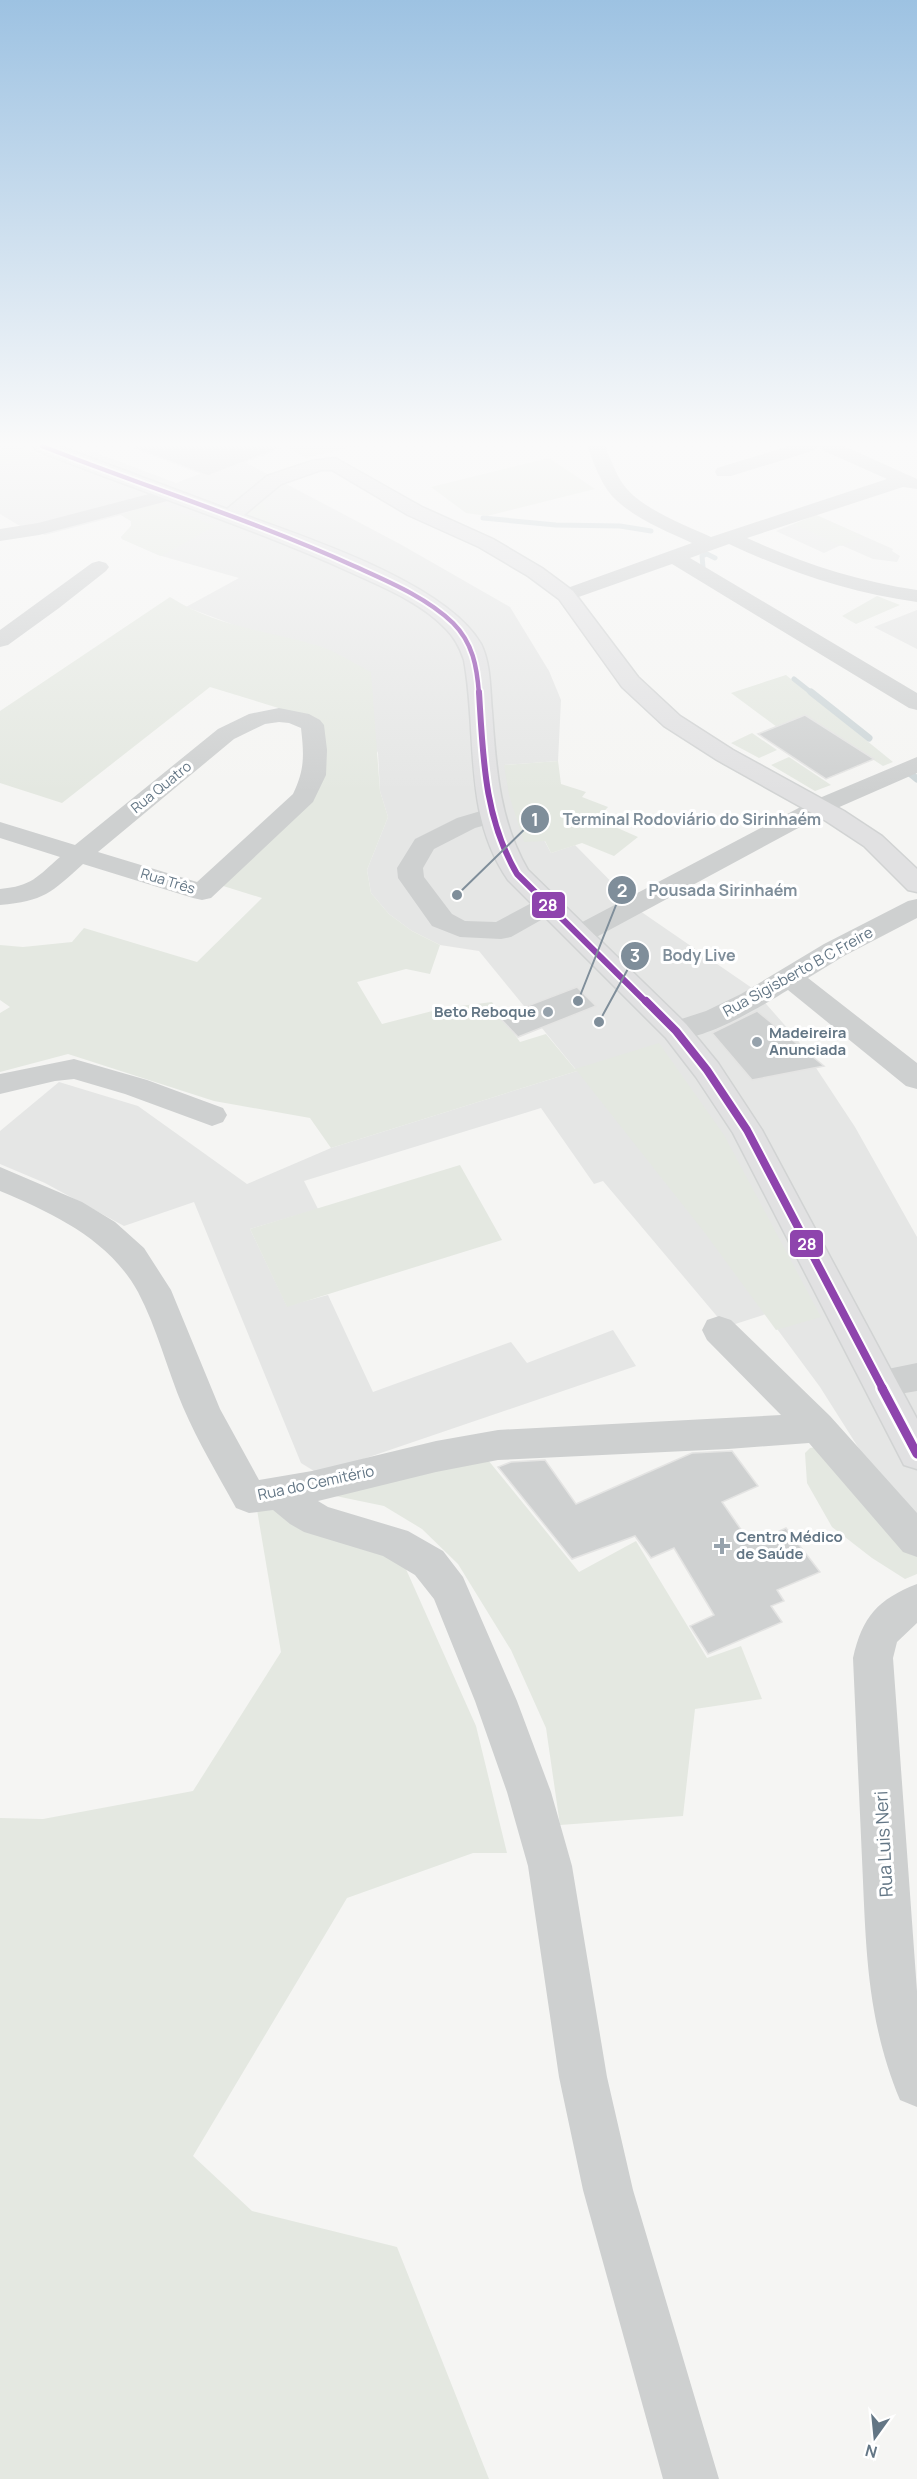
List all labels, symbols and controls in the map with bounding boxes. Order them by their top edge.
street label: Rua Quatro [126,756,195,817]
callout: Terminal Rodoviário do Sirinhaém [520,802,833,836]
text: 1 [531,807,539,831]
text: Terminal Rodoviário do Sirinhaém [563,808,821,830]
street label: Rua Três [139,863,198,898]
callout: Pousada Sirinhaém [607,873,810,907]
text: 2 [617,878,627,902]
text: Pousada Sirinhaém [648,879,798,901]
line badge: 28 [531,891,566,919]
text: 28 [538,894,558,916]
street label: Rua Sigisberto B C Freire [719,921,877,1022]
callout: Body Live [620,939,747,973]
text: 3 [630,943,640,967]
text: Body Live [662,944,736,966]
place label: Beto Reboque [434,1001,536,1022]
marker: Beto Reboque [541,1005,555,1019]
place label: Madeireira Anunciada [769,1022,846,1060]
marker: Madeireira Anunciada [750,1035,764,1049]
line badge: 28 [789,1229,824,1258]
text: 28 [797,1233,817,1255]
street label: Rua do Cemitério [256,1460,376,1505]
place label: Centro Médico de Saúde [736,1526,843,1564]
marker: Centro Médico de Saúde [713,1537,731,1555]
street label: Rua Luis Neri [868,1790,898,1898]
north arrow [845,2407,905,2467]
text: N [863,2439,880,2464]

